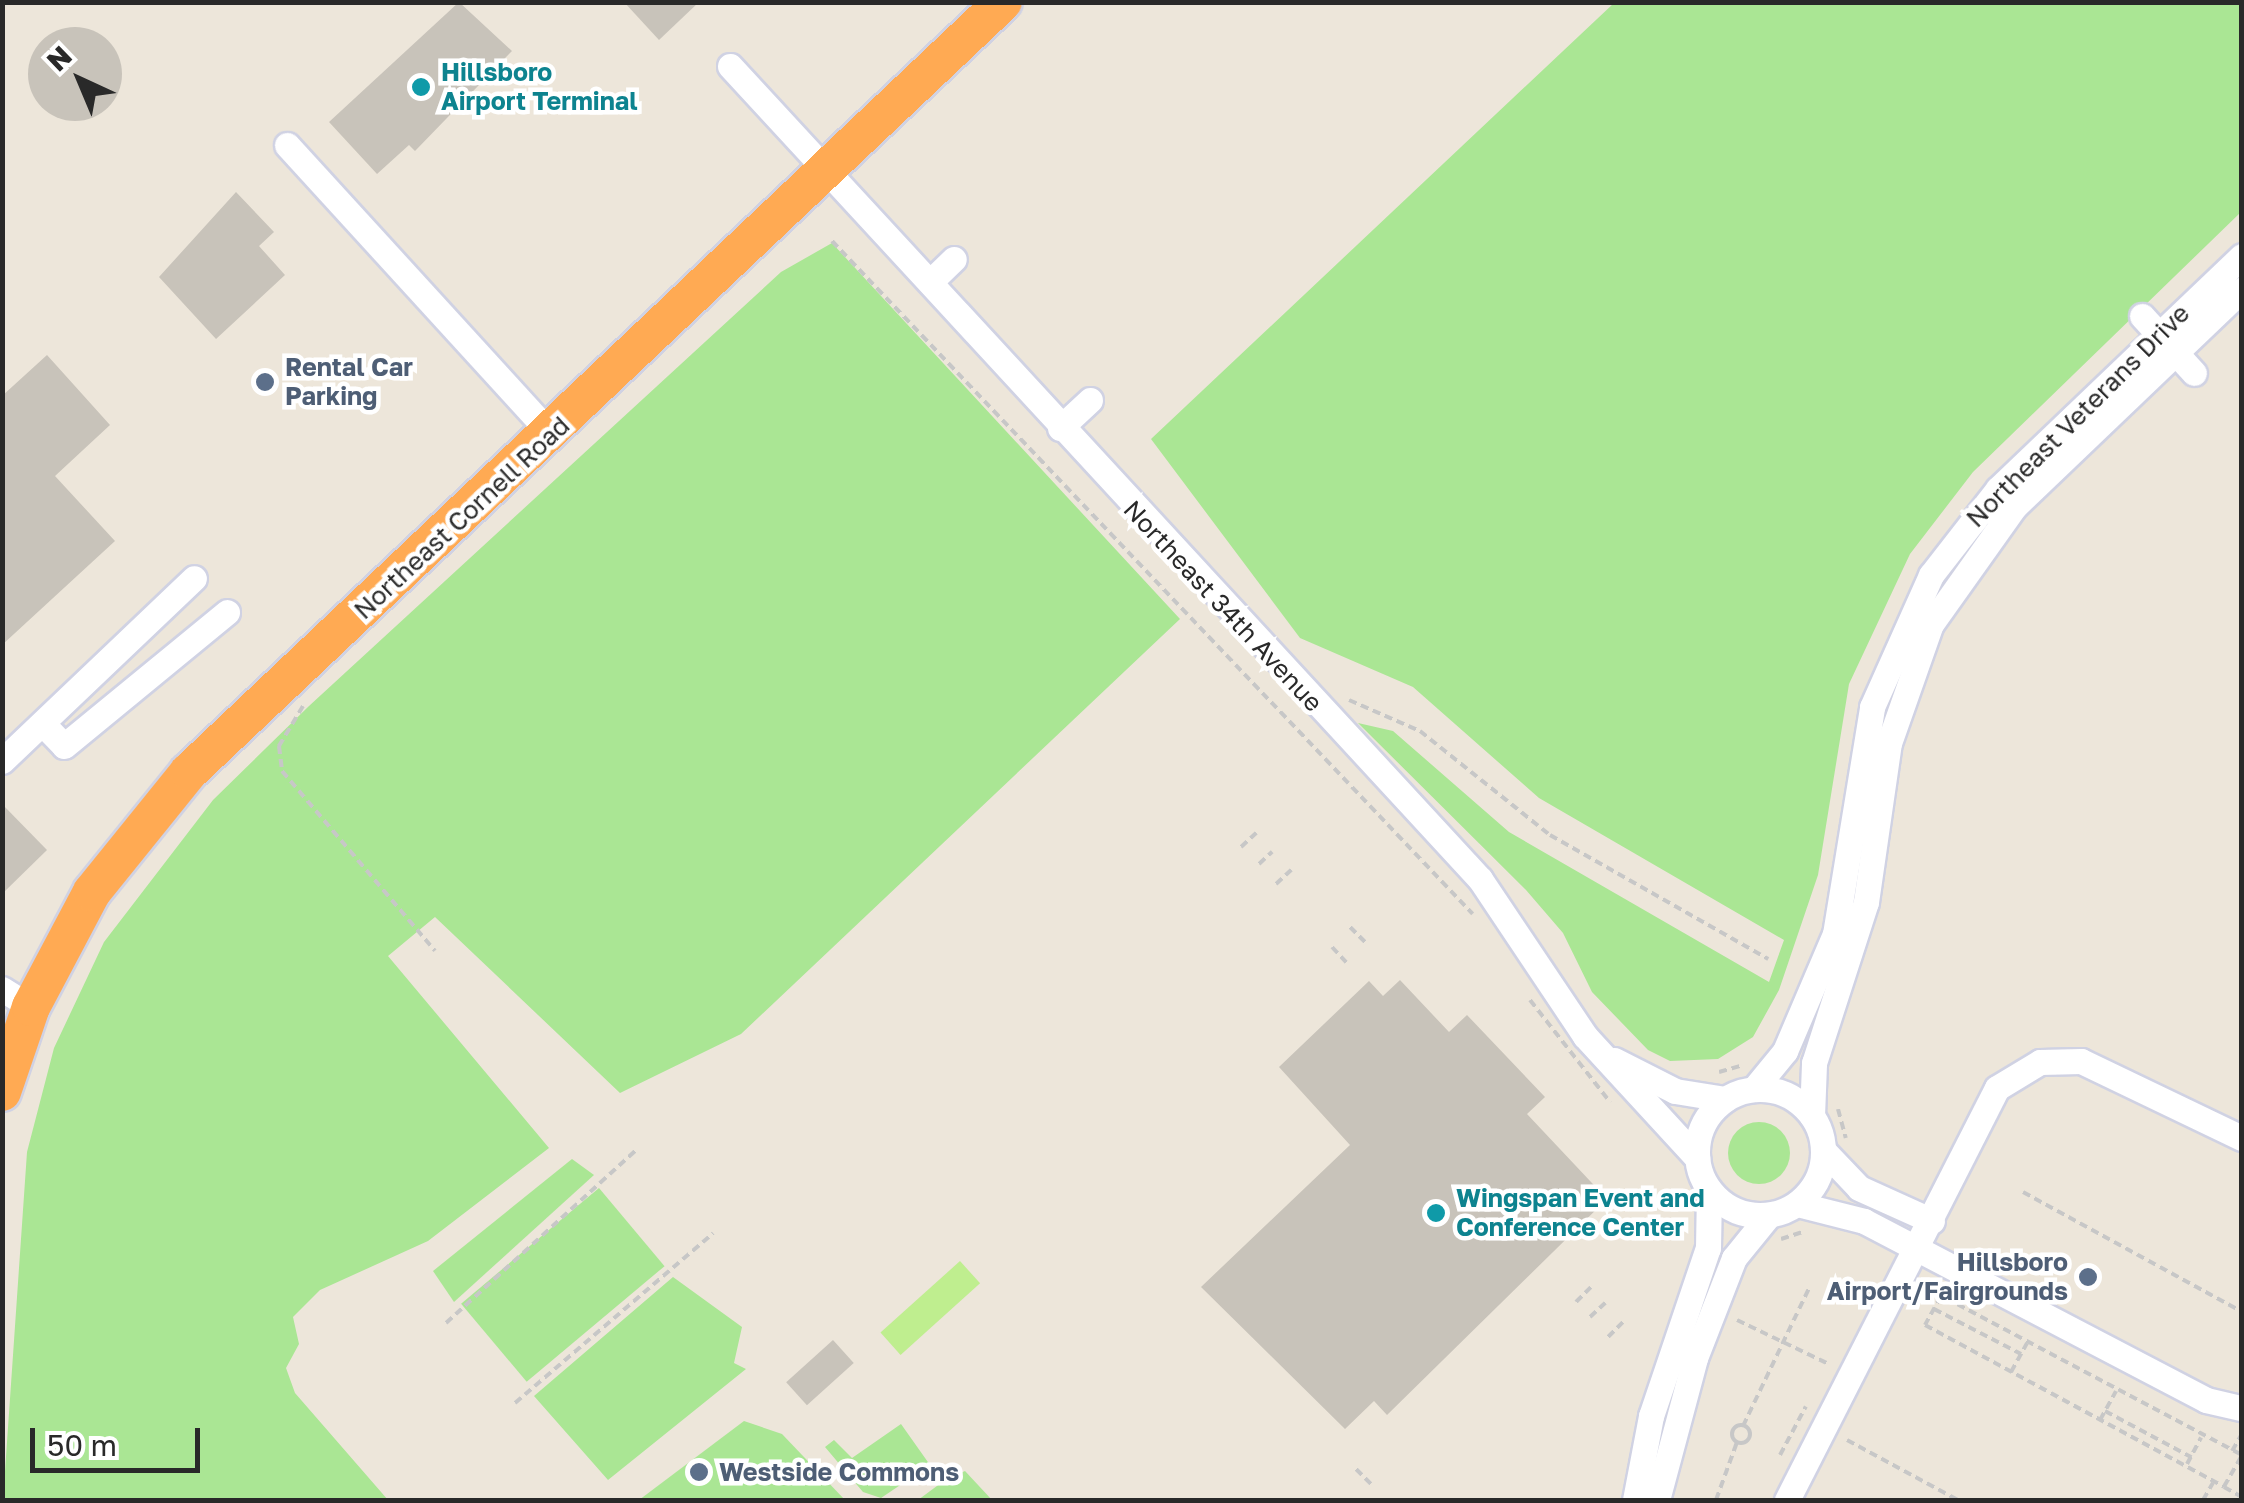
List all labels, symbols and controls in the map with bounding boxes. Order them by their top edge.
north arrow [30,30,130,130]
text: N [40,39,78,77]
place label: Hillsboro Airport Terminal [441,58,638,117]
marker: Hillsboro Airport Terminal [410,76,432,98]
street label: Northeast Veterans Drive [1960,298,2196,534]
place label: Rental Car Parking [285,353,413,412]
marker: Rental Car Parking [254,371,276,393]
street label: Northeast Cornell Road [348,411,576,625]
street label: Northeast 34th Avenue [1117,494,1329,718]
place label: Wingspan Event and Conference Center [1456,1184,1705,1243]
marker: Wingspan Event and Conference Center [1425,1202,1447,1224]
place label: Hillsboro Airport/Fairgrounds [1827,1248,2068,1307]
marker: Hillsboro Airport/Fairgrounds [2077,1266,2099,1288]
scale bar [35,1408,205,1470]
text: 50 m [47,1427,117,1463]
place label: Westside Commons [719,1457,959,1487]
marker: Westside Commons [688,1461,710,1483]

